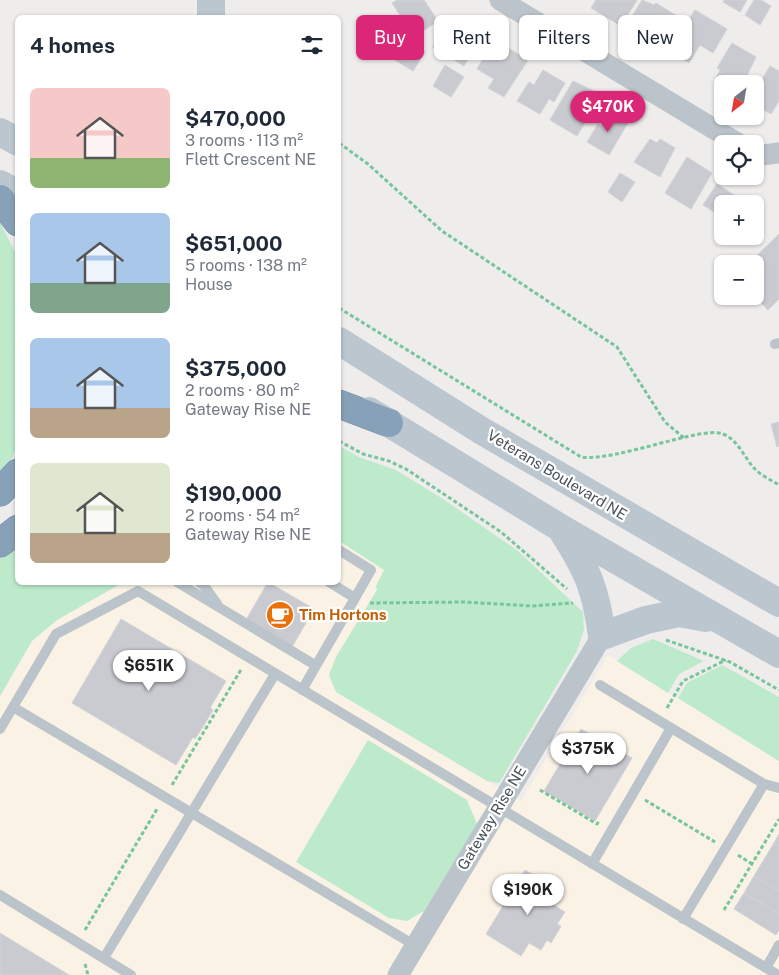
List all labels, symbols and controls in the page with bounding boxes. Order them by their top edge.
chip: Buy [356,15,424,60]
chip: Rent [434,15,509,60]
chip: Filters [519,15,608,60]
chip: New [618,15,692,60]
icon: filters [298,31,326,59]
text: 4 homes [30,33,115,58]
north arrow [714,75,764,125]
map controls [714,75,764,305]
pin: $470K [573,90,643,133]
text: $470K [581,97,635,116]
text: $470,000 [185,106,286,131]
icon: home [70,108,130,168]
text: 3 rooms · 113 m² [185,131,303,150]
button: locate [714,135,764,185]
text: Flett Crescent NE [185,150,316,169]
button: + [714,195,764,245]
text: $651,000 [185,231,283,256]
icon: home [70,233,130,293]
button: − [714,255,764,305]
text: 5 rooms · 138 m² [185,256,307,275]
text: House [185,275,233,294]
text: $375,000 [185,356,287,381]
icon: home [70,358,130,418]
text: 2 rooms · 80 m² [185,381,299,400]
text: Gateway Rise NE [185,400,311,419]
street label: Veterans Boulevard NE [484,426,630,523]
text: $190,000 [185,481,282,506]
icon: home [70,483,130,543]
text: 2 rooms · 54 m² [185,506,300,525]
text: Gateway Rise NE [185,525,311,544]
cafe icon: Tim Hortons [265,600,295,630]
place label: Tim Hortons [299,606,387,623]
pin: $651K [114,650,184,692]
text: $651K [124,656,174,675]
pin: $375K [553,732,623,775]
text: $375K [561,739,615,758]
street label: Gateway Rise NE [454,763,529,873]
pin: $190K [493,874,563,916]
text: $190K [503,880,553,899]

